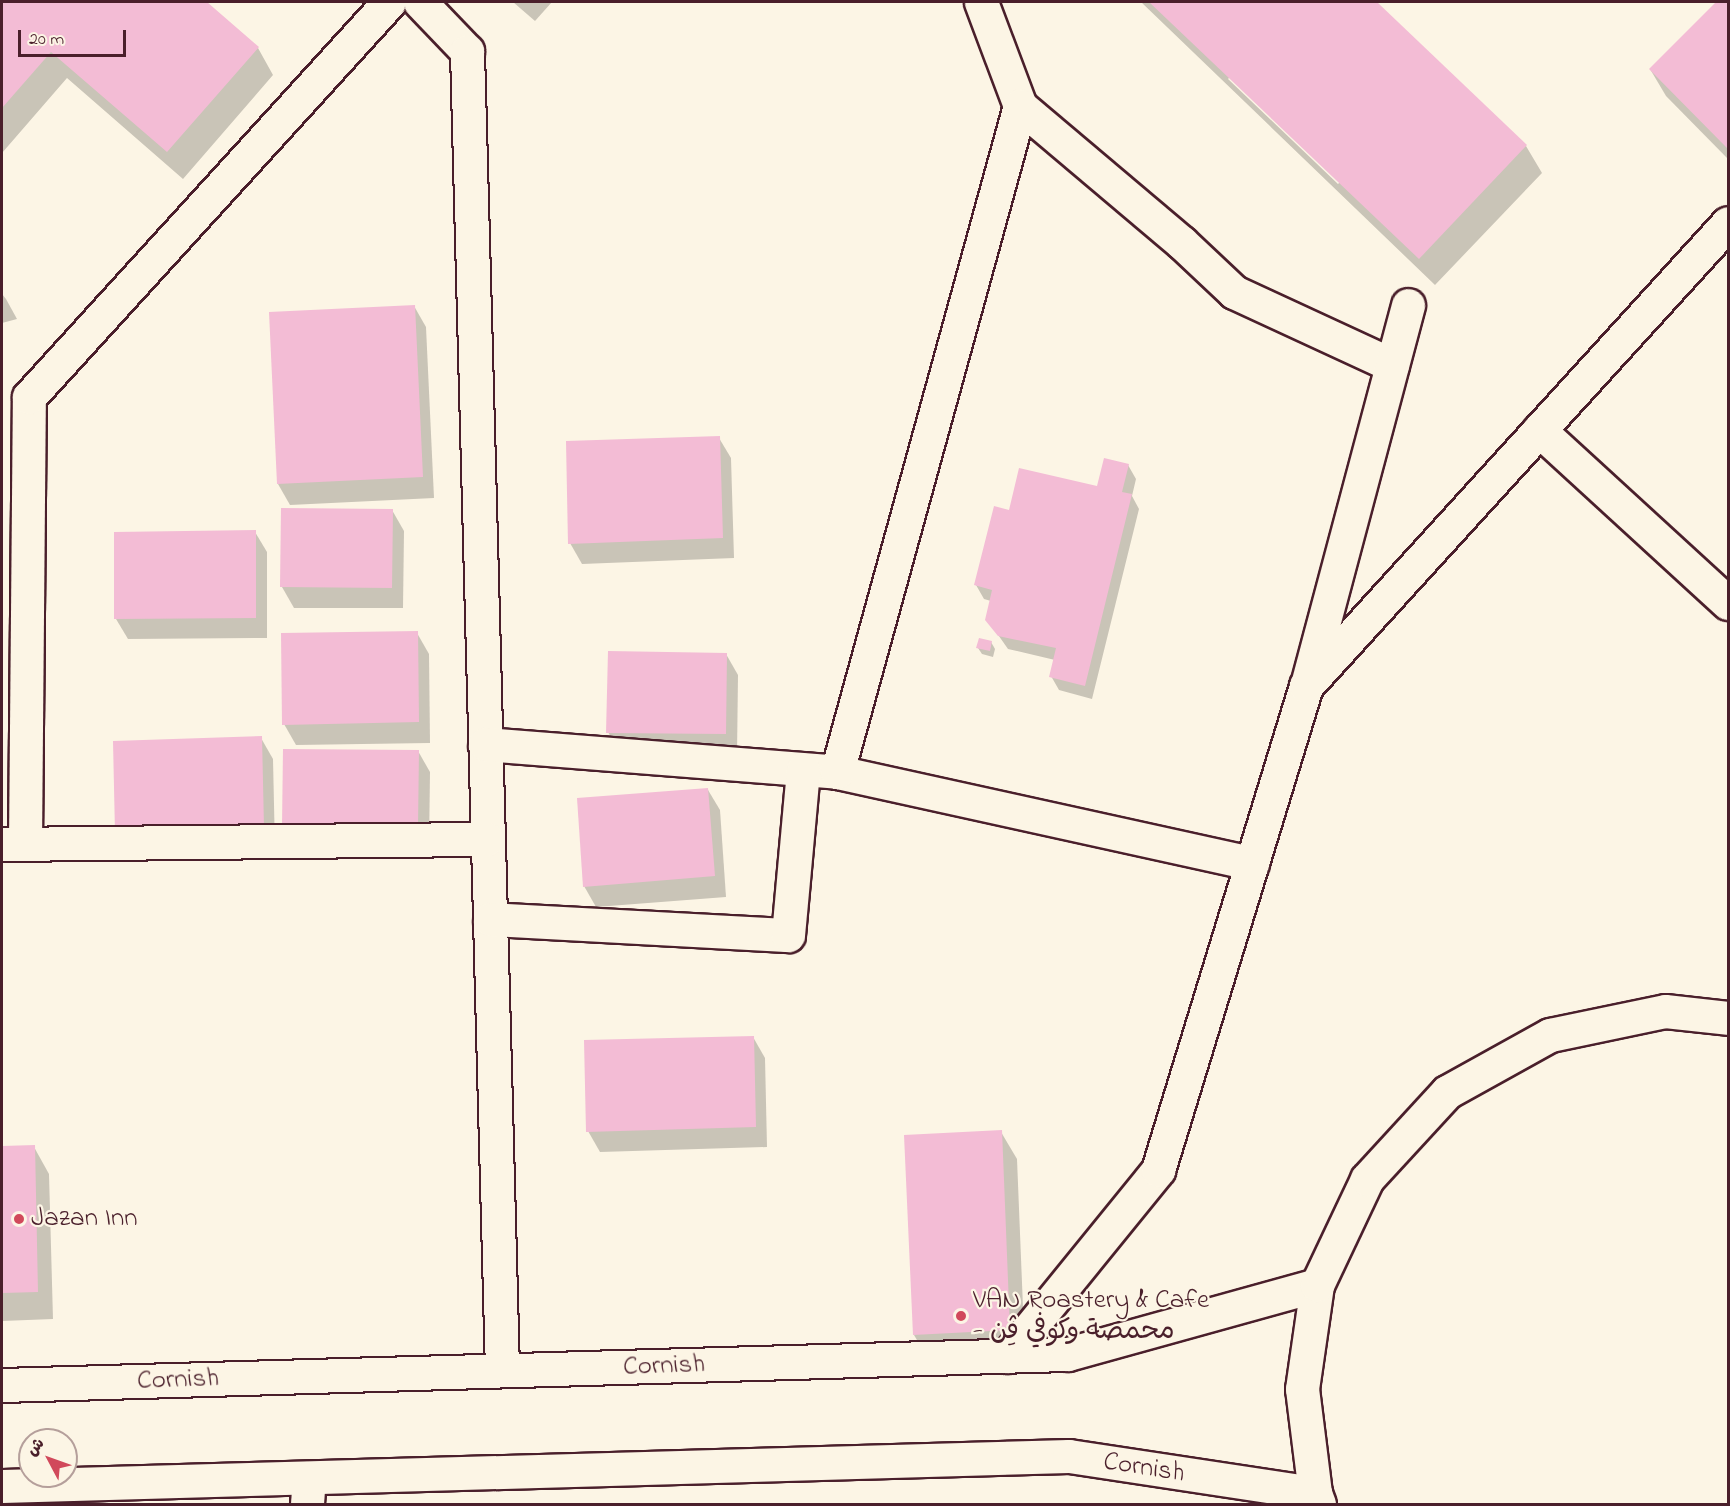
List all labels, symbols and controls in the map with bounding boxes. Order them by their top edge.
scale bar [21,18,129,56]
text: 20 m [29,27,64,53]
place label: Jazan Inn [31,1203,138,1235]
marker: Jazan Inn [12,1212,26,1226]
place label: VAN Roastery & Cafe - محمصة وكوفي ڤِن [973,1284,1209,1347]
marker: VAN Roastery & Cafe - محمصة وكوفي ڤِن [954,1309,968,1323]
street label: Cornish [622,1348,706,1384]
street label: Cornish [136,1362,220,1398]
north arrow [18,1428,78,1488]
text: ش [21,1433,51,1462]
street label: Cornish [1101,1446,1187,1490]

